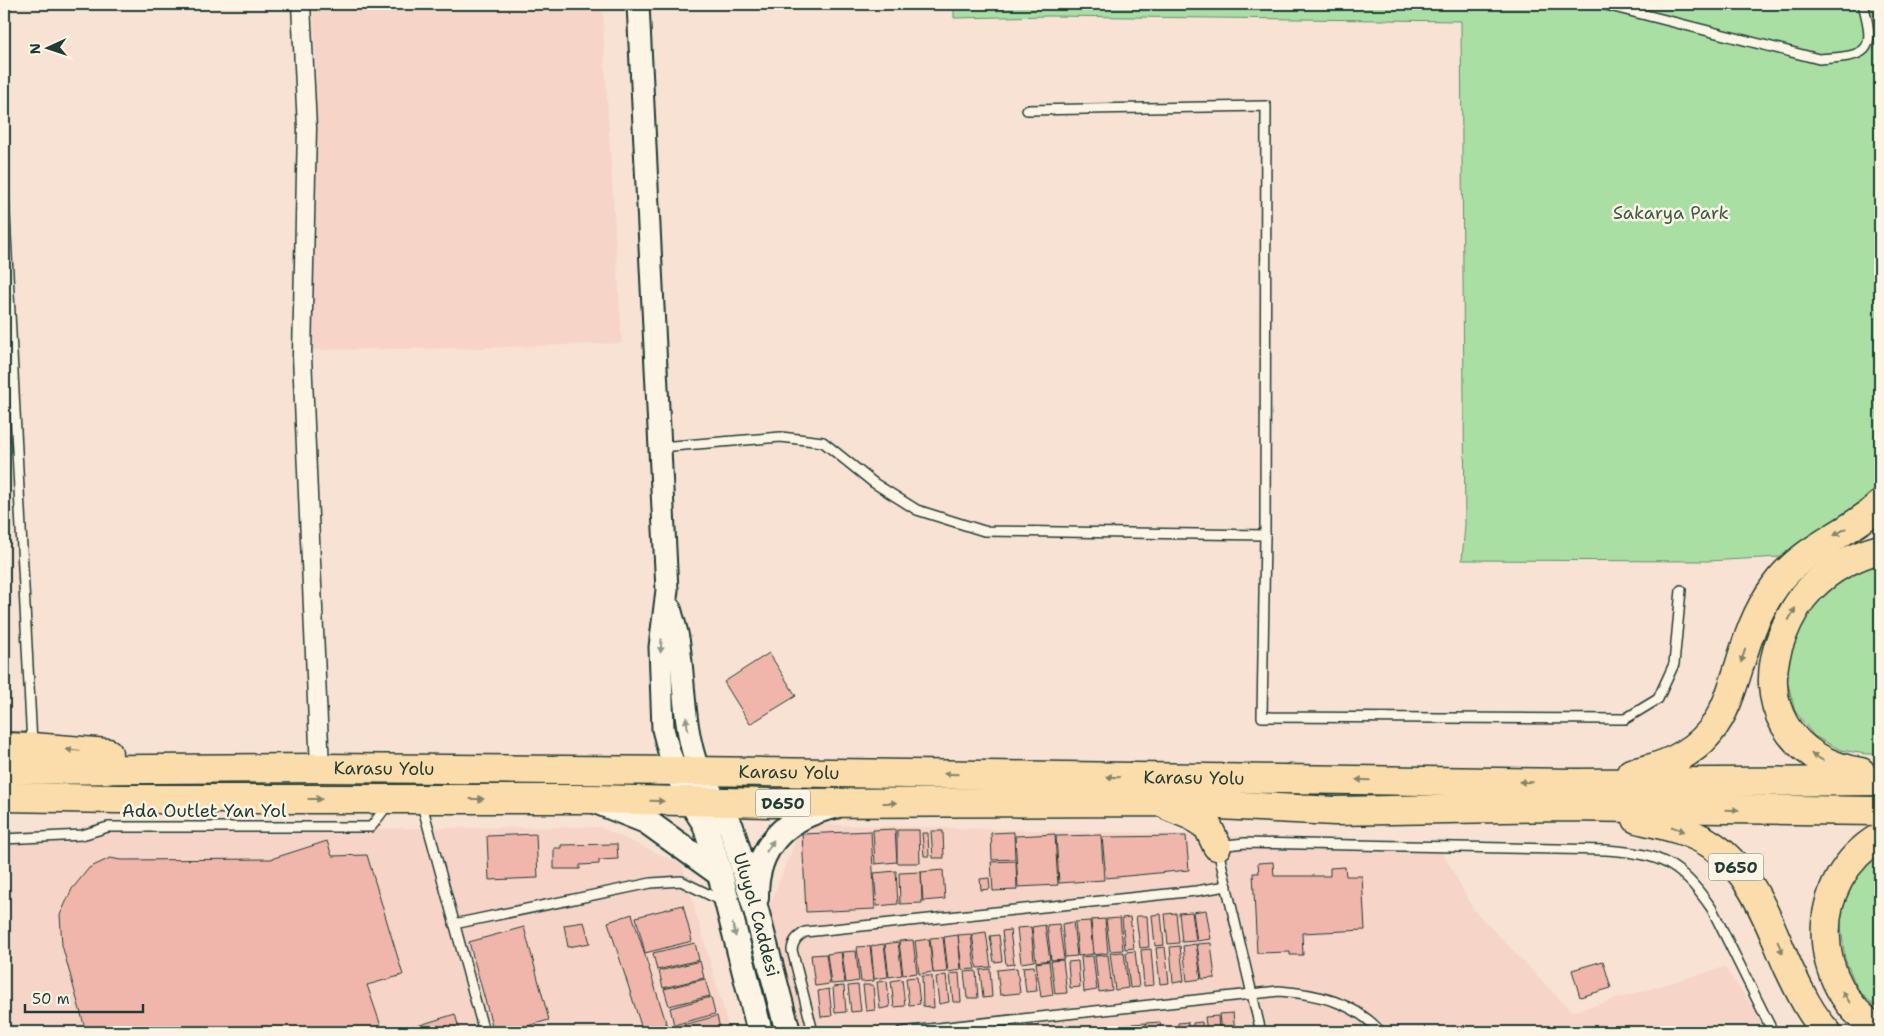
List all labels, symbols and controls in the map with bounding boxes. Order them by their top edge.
north arrow [22,22,72,72]
text: N [26,43,44,55]
park label: Sakarya Park [1613,201,1729,225]
one-way arrow [1833,528,1846,537]
one-way arrow [1788,607,1796,622]
one-way arrow [656,638,664,654]
one-way arrow [1739,649,1747,664]
one-way arrow [682,716,690,732]
one-way arrow [65,746,81,754]
one-way arrow [1810,752,1824,761]
street label: Karasu Yolu [333,756,435,781]
street label: Karasu Yolu [738,760,840,785]
street label: Karasu Yolu [1143,765,1245,791]
one-way arrow [943,770,959,778]
one-way arrow [1105,773,1121,781]
one-way arrow [1355,776,1371,784]
one-way arrow [1518,778,1534,786]
road number: D650 [756,790,810,816]
one-way arrow [307,795,323,803]
one-way arrow [470,795,486,803]
one-way arrow [650,797,666,805]
street label: Ada Outlet Yan Yol [122,799,287,823]
one-way arrow [882,799,898,807]
one-way arrow [1725,806,1741,814]
one-way arrow [1671,825,1686,833]
one-way arrow [765,839,774,853]
street label: Uluyol Caddesi [727,850,785,980]
road number: D650 [1708,854,1764,880]
one-way arrow [730,922,738,937]
one-way arrow [1776,940,1784,954]
scale bar [25,981,142,1013]
text: 50 m [32,989,70,1009]
one-way arrow [1841,990,1851,1004]

